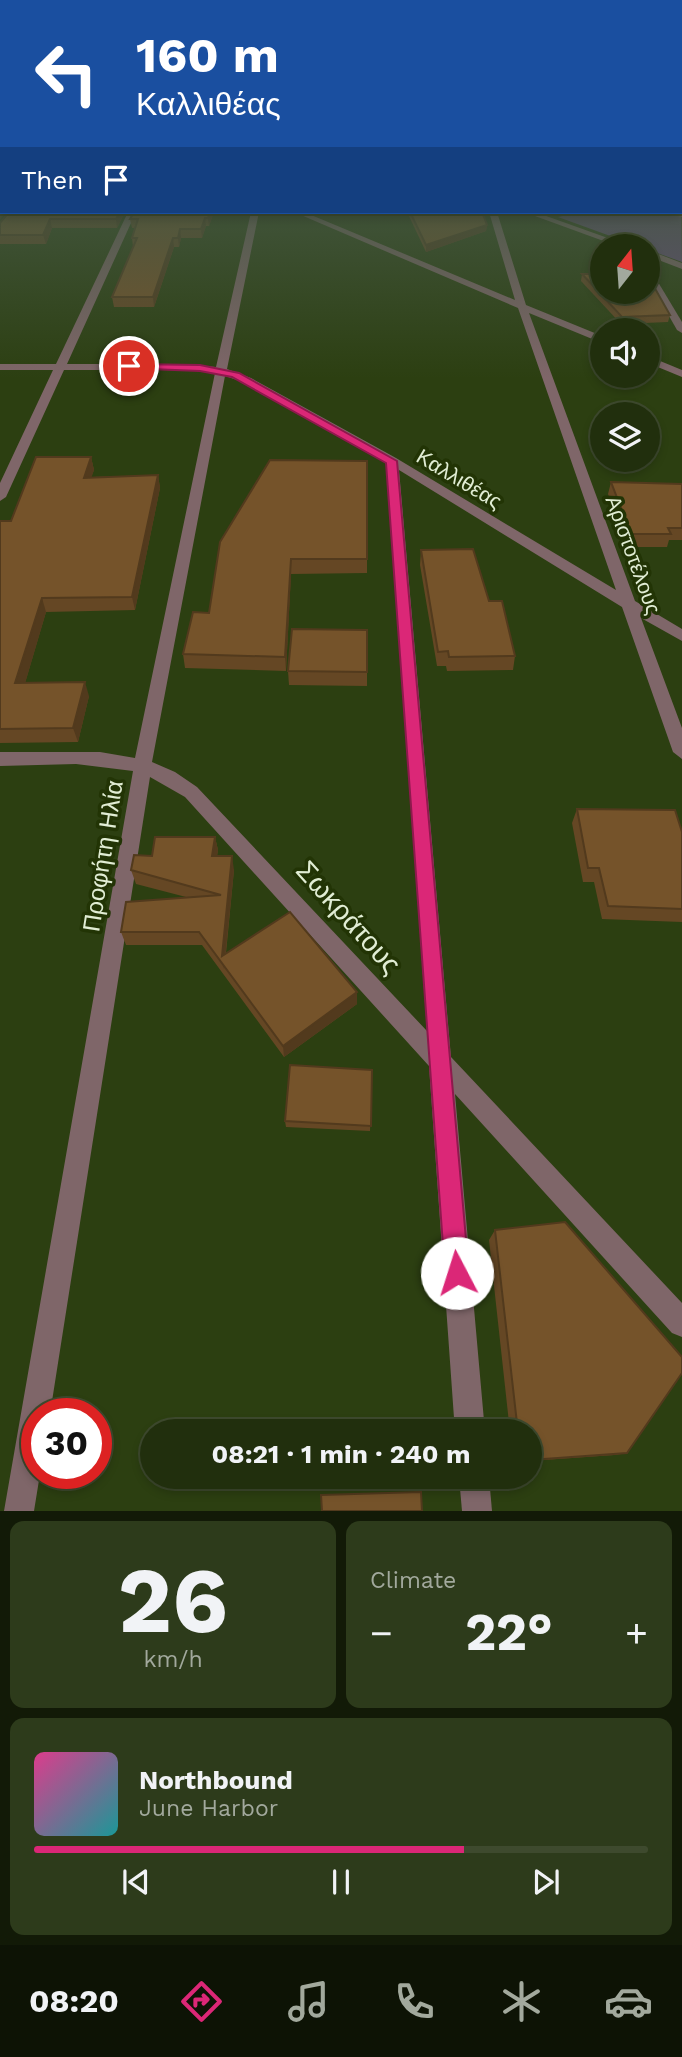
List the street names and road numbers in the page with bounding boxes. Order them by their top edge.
street label: Καλλιθέας [412,443,506,514]
street label: Αριστοτέλους [601,492,666,617]
street label: Προφήτη Ηλία [77,778,129,934]
street label: Σωκράτους [289,854,408,981]

